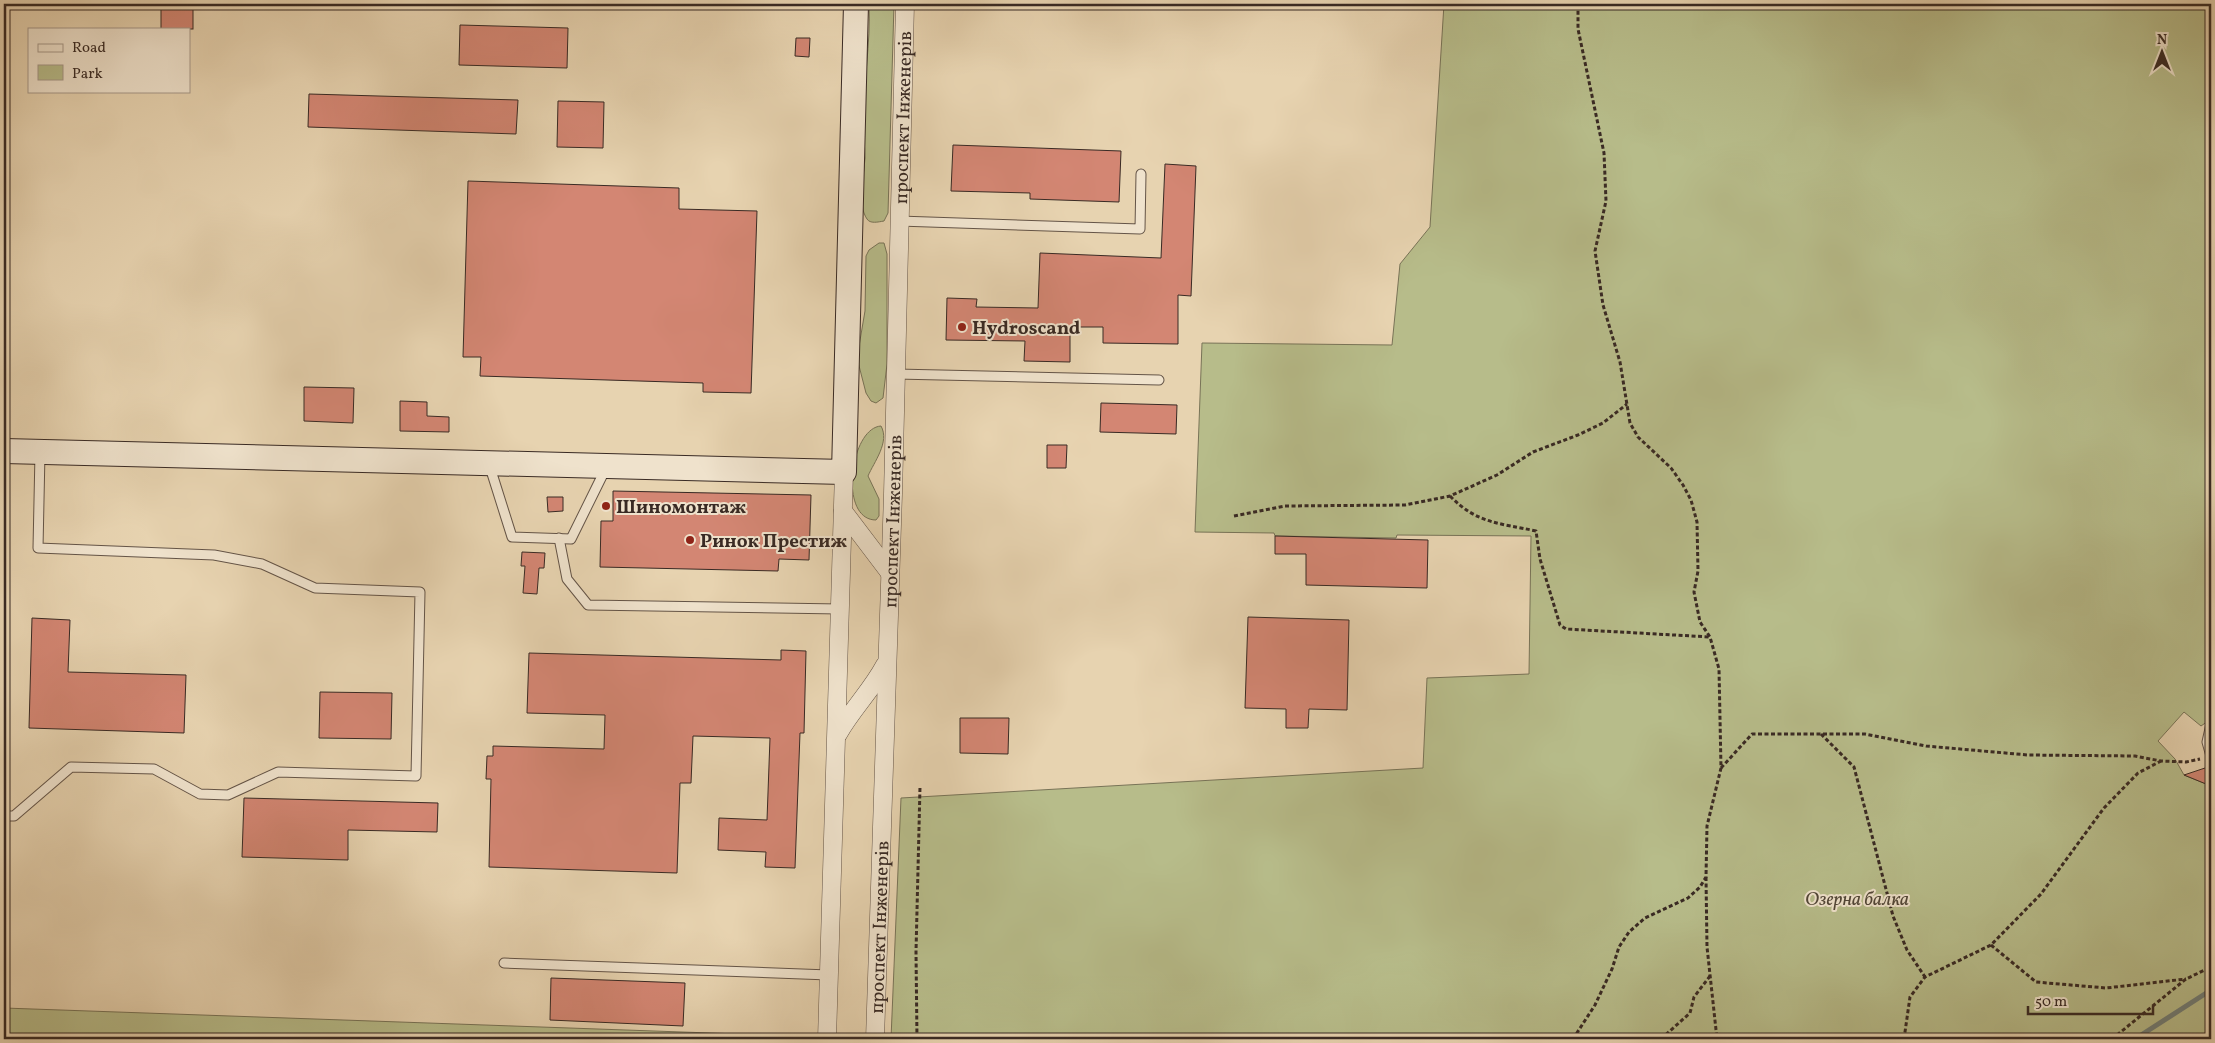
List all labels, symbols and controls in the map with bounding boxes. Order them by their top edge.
legend [28,28,190,92]
north arrow [2138,28,2188,78]
street label: проспект Інженерів [889,31,919,204]
text: N [2157,31,2167,50]
text: Road [72,38,106,59]
text: Park [72,64,103,85]
place label: Hydroscand [972,316,1081,342]
marker: Hydroscand [956,321,968,333]
street label: проспект Інженерів [878,434,909,608]
place label: Шиномонтаж [616,495,746,521]
marker: Шиномонтаж [600,500,612,512]
place label: Ринок Престиж [700,529,848,555]
marker: Ринок Престиж [684,534,696,546]
street label: проспект Інженерів [865,840,897,1014]
park label: Озерна балка [1805,887,1909,913]
scale bar [2028,983,2152,1015]
text: 50 m [2035,992,2067,1013]

